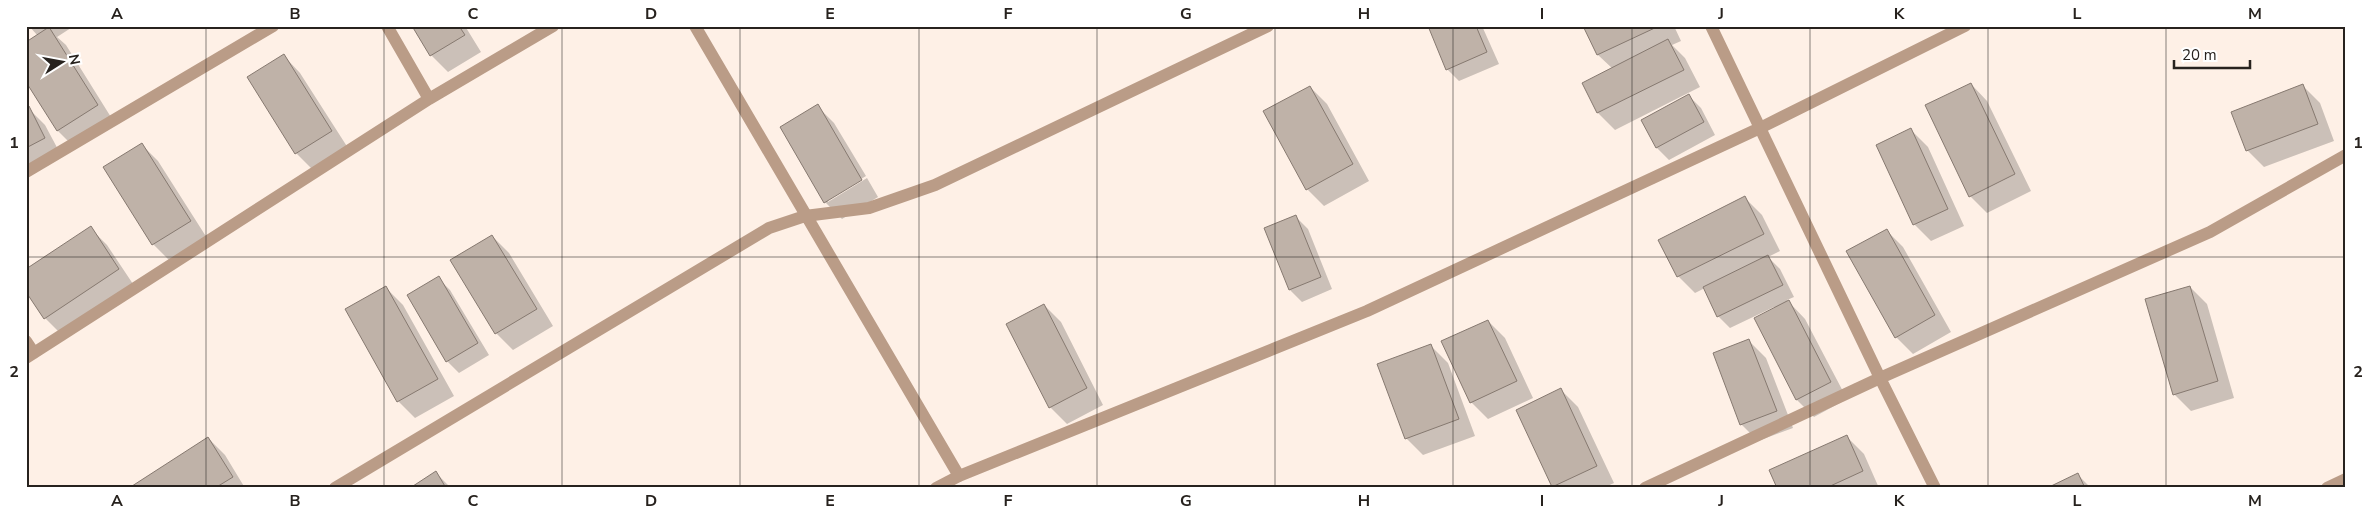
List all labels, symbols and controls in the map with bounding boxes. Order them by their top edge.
text: A [111,3,123,25]
text: B [289,3,301,25]
text: C [468,3,479,25]
text: D [645,3,657,25]
text: E [825,3,835,25]
text: F [1004,3,1013,25]
text: G [1180,3,1192,25]
text: H [1358,3,1370,25]
text: I [1540,3,1544,25]
text: J [1717,3,1724,25]
text: K [1894,3,1906,25]
text: L [2073,3,2082,25]
text: M [2248,3,2262,25]
north arrow [38,38,88,88]
scale bar [2174,38,2251,70]
text: 20 m [2182,45,2217,65]
text: N [64,53,85,67]
text: 1 [9,132,19,154]
text: 1 [2353,132,2363,154]
text: 2 [9,361,19,383]
text: 2 [2353,361,2363,383]
text: A [111,490,123,512]
text: B [289,490,301,512]
text: C [468,490,479,512]
text: D [645,490,657,512]
text: E [825,490,835,512]
text: F [1004,490,1013,512]
text: G [1180,490,1192,512]
text: H [1358,490,1370,512]
text: I [1540,490,1544,512]
text: J [1717,490,1724,512]
text: K [1894,490,1906,512]
text: L [2073,490,2082,512]
text: M [2248,490,2262,512]

